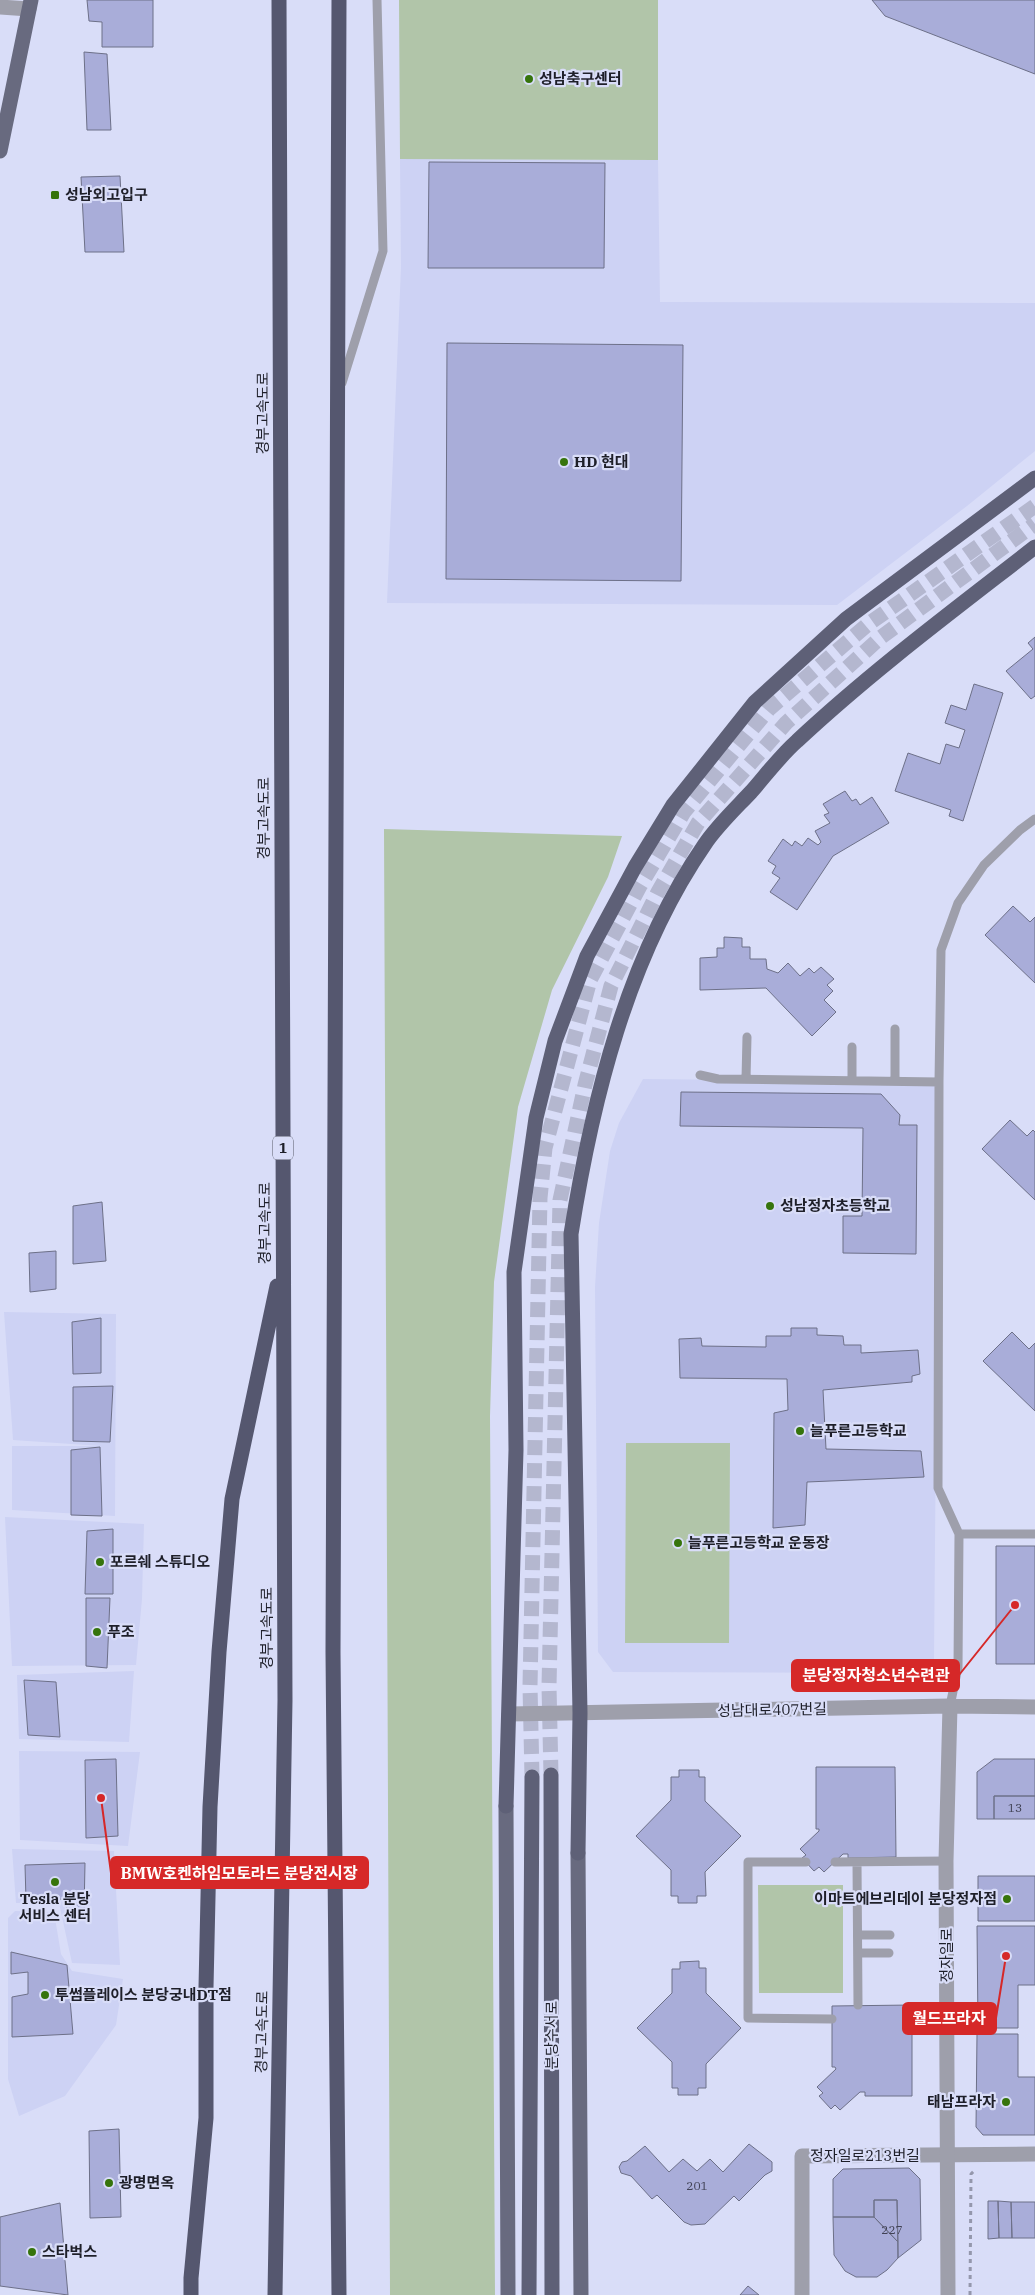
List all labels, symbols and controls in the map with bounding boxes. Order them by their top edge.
place label: 성남축구센터 [539,69,622,88]
marker: 성남축구센터 [523,73,535,85]
place label: 성남외고입구 [65,185,148,204]
marker: 성남외고입구 [49,189,61,201]
street label: 경부고속도로 [253,372,272,454]
place label: HD 현대 [574,452,629,471]
marker: HD 현대 [558,456,570,468]
street label: 경부고속도로 [254,777,273,859]
road number: 1 [273,1136,293,1160]
street label: 경부고속도로 [255,1182,274,1264]
place label: 성남정자초등학교 [780,1196,891,1215]
marker: 성남정자초등학교 [764,1200,776,1212]
place label: 늘푸른고등학교 [810,1421,907,1440]
marker: 늘푸른고등학교 [794,1425,806,1437]
place label: 늘푸른고등학교 운동장 [688,1533,830,1552]
marker: 늘푸른고등학교 운동장 [672,1537,684,1549]
place label: 포르쉐 스튜디오 [110,1552,210,1571]
marker: 포르쉐 스튜디오 [94,1556,106,1568]
street label: 경부고속도로 [257,1587,276,1669]
place label: 푸조 [107,1622,135,1641]
marker: 푸조 [91,1626,103,1638]
callout: 분당정자청소년수련관 [792,1660,959,1691]
text: 분당정자청소년수련관 [802,1665,950,1685]
street label: 성남대로407번길 [717,1699,827,1720]
house number: 13 [1008,1800,1022,1815]
callout: BMW호켄하임모토라드 분당전시장 [111,1857,368,1888]
text: BMW호켄하임모토라드 분당전시장 [120,1863,358,1883]
marker: Tesla 분당 서비스 센터 [49,1876,61,1888]
place label: Tesla 분당 서비스 센터 [19,1889,91,1925]
place label: 이마트에브리데이 분당정자점 [814,1889,997,1908]
marker: 이마트에브리데이 분당정자점 [1001,1893,1013,1905]
street label: 정자일로 [937,1927,956,1983]
place label: 투썸플레이스 분당궁내DT점 [55,1985,232,2004]
marker: 투썸플레이스 분당궁내DT점 [39,1989,51,2001]
street label: 경부고속도로 [251,1990,272,2074]
street label: 분당수서로 [542,2000,561,2070]
callout: 월드프라자 [903,2003,996,2034]
text: 월드프라자 [912,2008,986,2028]
place label: 태남프라자 [927,2092,996,2111]
marker: 태남프라자 [1000,2096,1012,2108]
street label: 정자일로213번길 [810,2146,920,2165]
place label: 광명면옥 [119,2173,174,2192]
marker: 광명면옥 [103,2177,115,2189]
house number: 201 [686,2178,708,2193]
house number: 227 [881,2222,903,2237]
place label: 스타벅스 [42,2242,97,2261]
marker: 스타벅스 [26,2246,38,2258]

